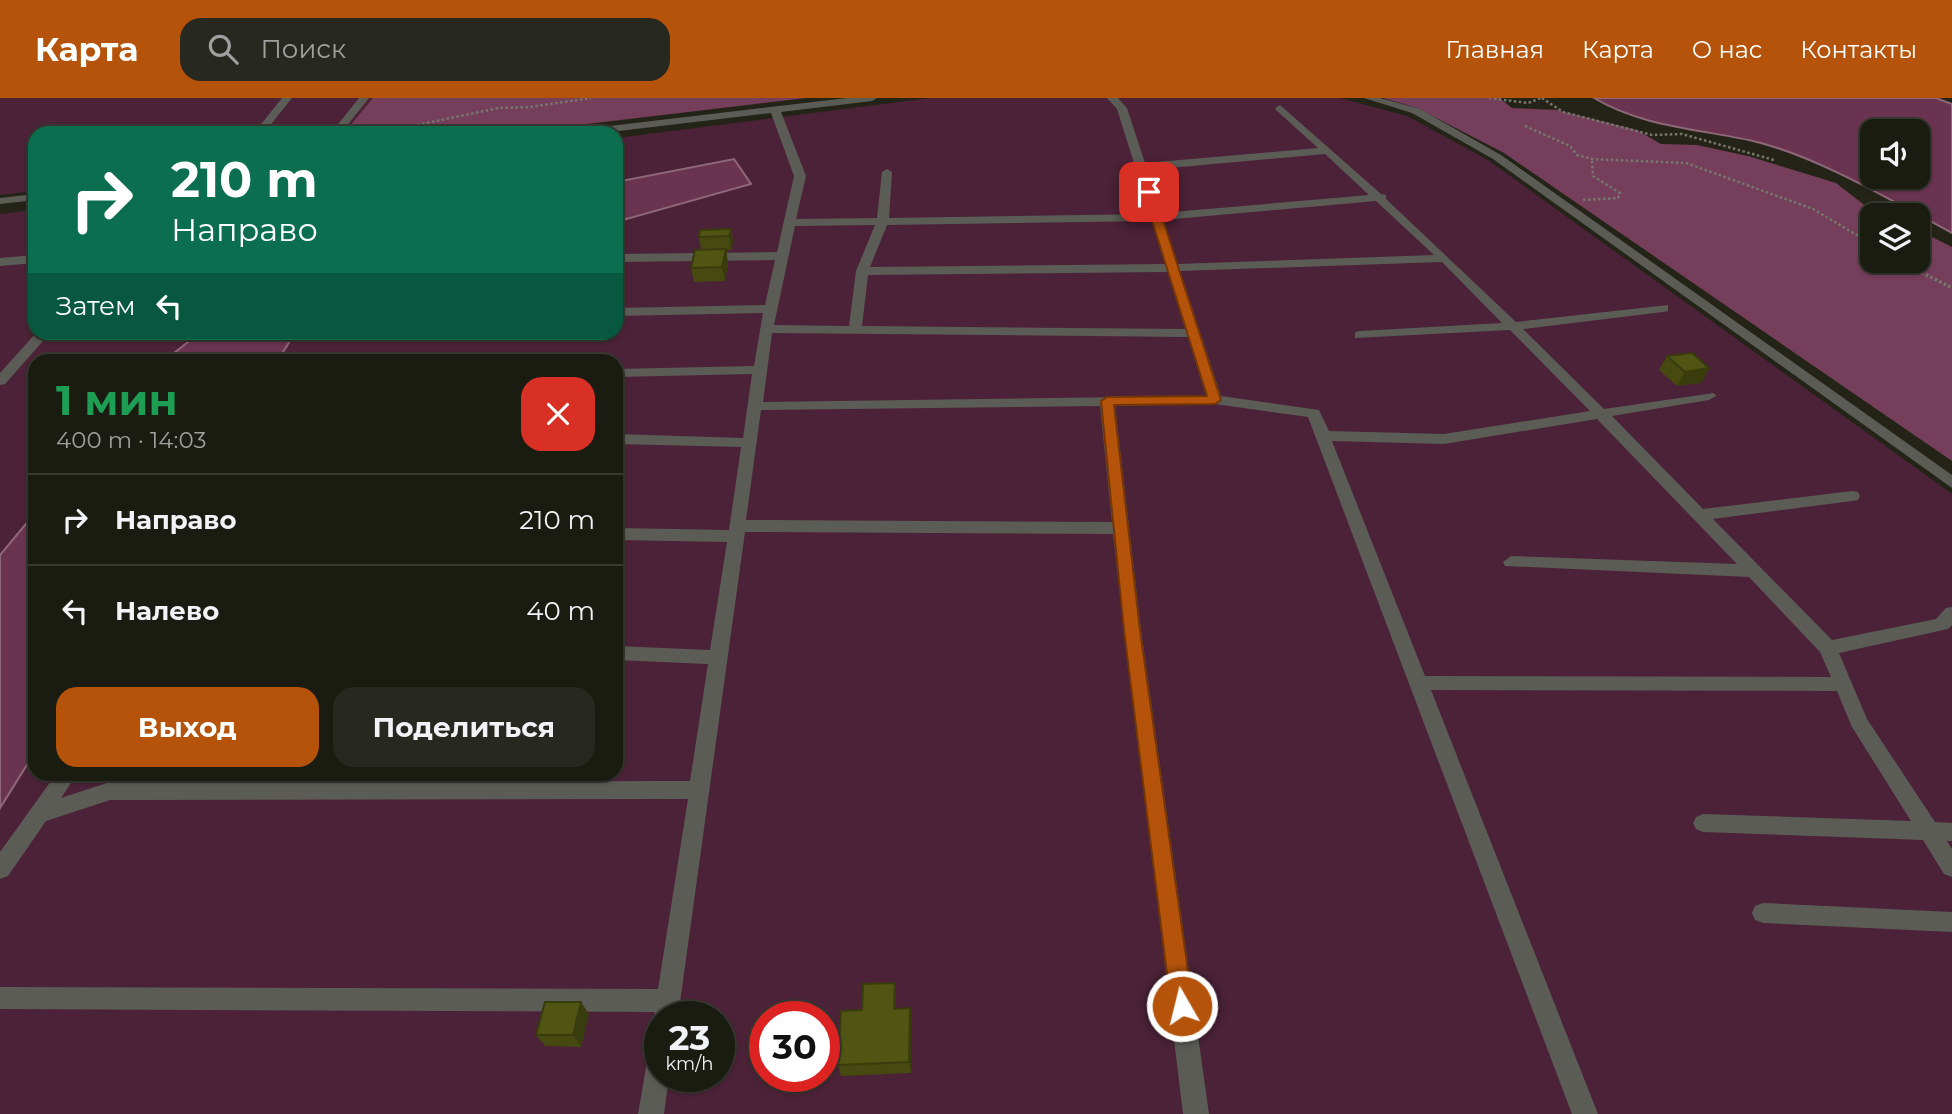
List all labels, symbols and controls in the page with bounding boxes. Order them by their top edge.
search box [180,18,670,81]
text: Карта [35,29,138,69]
icon: search [204,30,242,68]
text: Поиск [260,33,346,65]
text: Главная [1446,35,1544,64]
text: Карта [1582,35,1654,64]
text: О нас [1692,35,1762,64]
text: Контакты [1800,35,1917,64]
map controls [1860,119,1930,273]
button: sound [1860,119,1930,189]
text: 210 m [171,150,318,209]
icon: right [56,154,147,245]
pin [1119,162,1179,222]
icon: arrive [1130,173,1168,211]
button: layers [1860,203,1930,273]
text: Направо [171,210,318,249]
icon: left [150,287,188,325]
text: Затем [56,290,136,322]
text: 1 мин [56,374,178,426]
button: close [521,377,595,451]
text: 400 m · 14:03 [56,426,206,454]
icon: right [56,501,94,539]
text: Направо [115,504,236,536]
text: 210 m [519,504,595,536]
icon: left [56,592,94,630]
text: Налево [115,595,219,627]
text: 40 m [526,595,595,627]
button: Выход [56,687,319,767]
button: Поделиться [333,687,595,767]
position arrow [1145,969,1219,1043]
speed limit sign: 30 [749,1001,840,1092]
text: 23 [669,1016,710,1059]
text: km/h [665,1053,714,1075]

